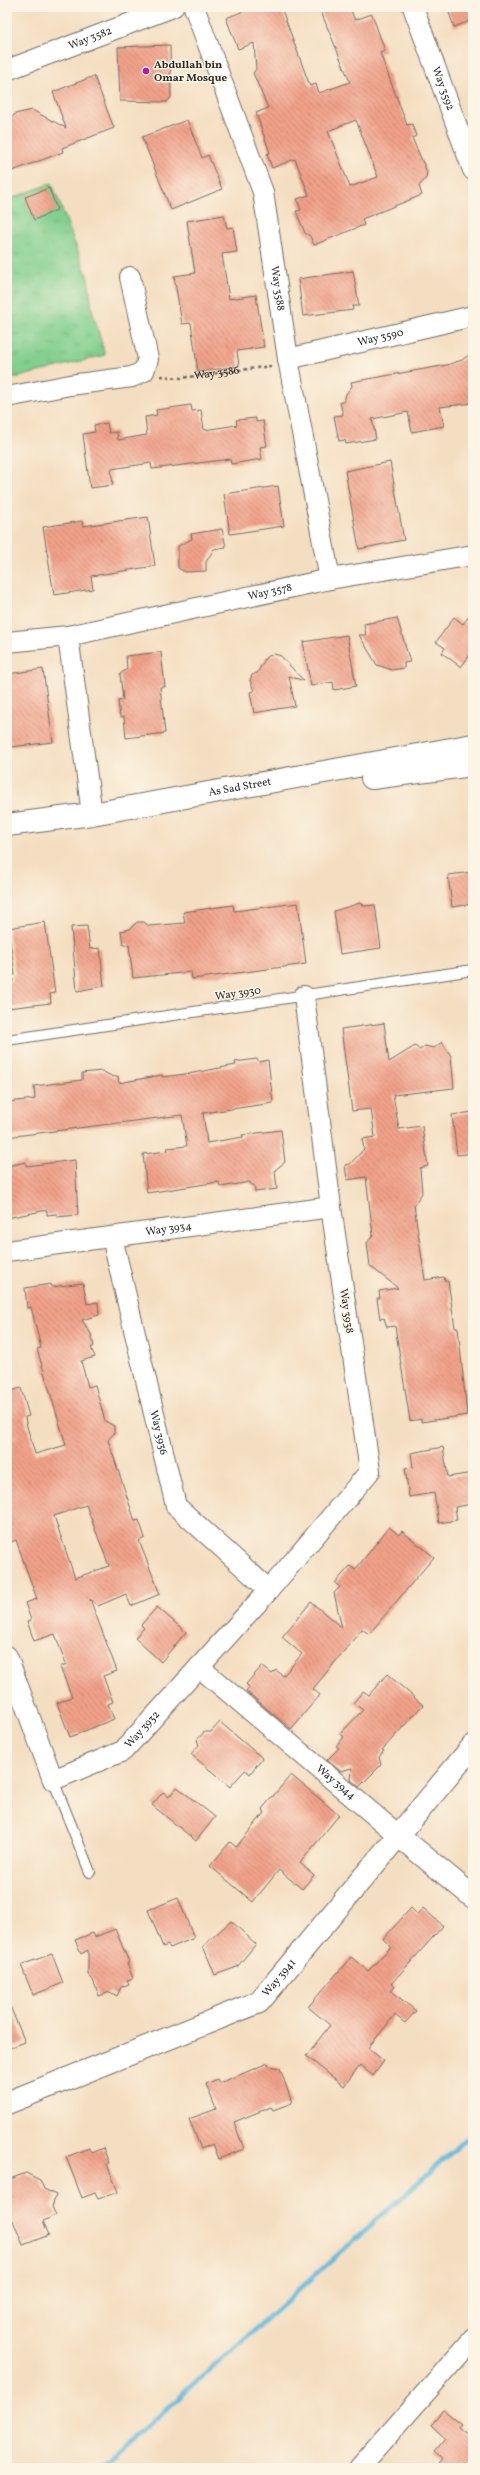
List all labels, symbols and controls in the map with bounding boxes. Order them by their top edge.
street label: Way 3582 [66,23,114,54]
place label: Abdullah bin Omar Mosque [154,58,227,86]
street label: Way 3592 [428,65,458,113]
marker: Abdullah bin Omar Mosque [141,66,151,76]
street label: Way 3588 [267,265,288,312]
street label: Way 3590 [356,325,405,350]
street label: Way 3586 [193,363,240,384]
street label: Way 3578 [246,580,294,604]
street label: As Sad Street [207,774,273,800]
street label: Way 3930 [214,983,262,1005]
street label: Way 3934 [145,1218,193,1240]
street label: Way 3938 [335,1287,357,1335]
street label: Way 3936 [146,1409,171,1457]
street label: Way 3932 [122,1707,163,1752]
street label: Way 3944 [313,1761,359,1804]
street label: Way 3941 [259,1956,299,2000]

